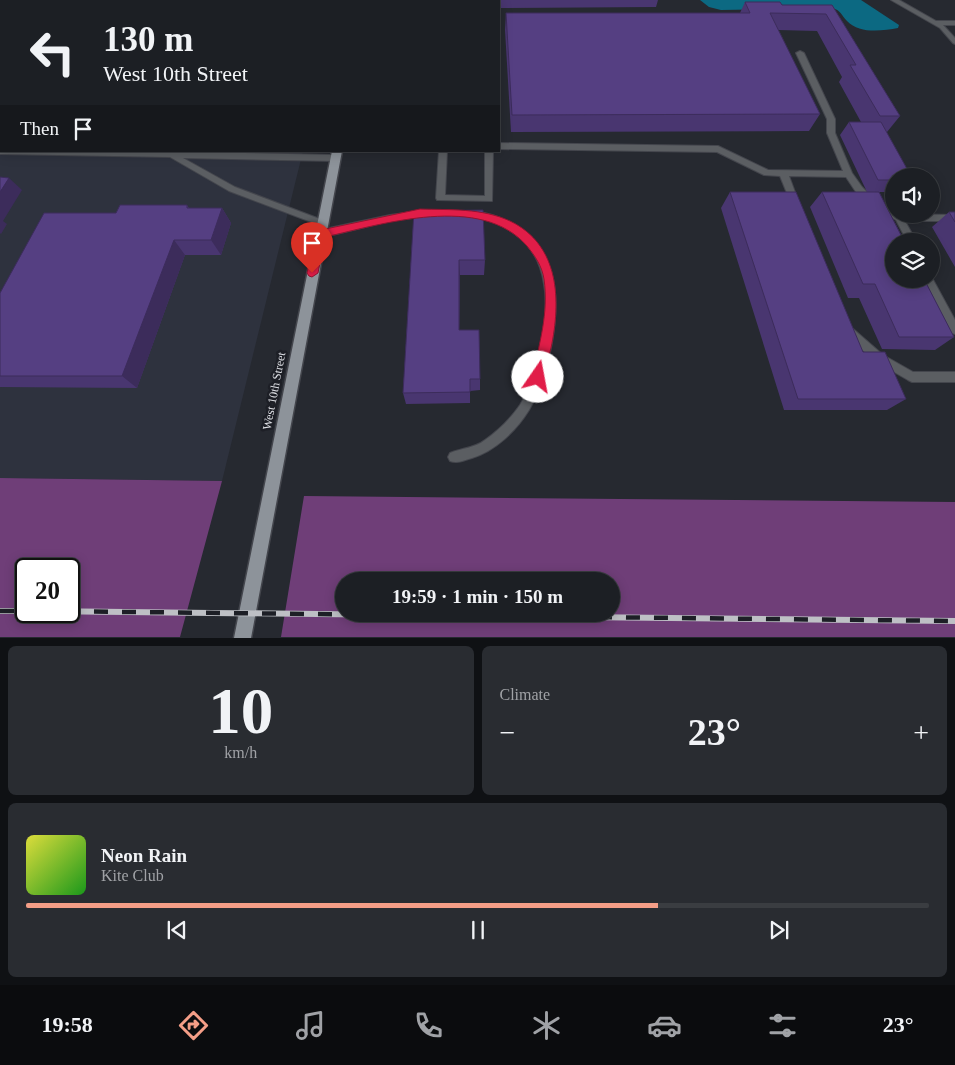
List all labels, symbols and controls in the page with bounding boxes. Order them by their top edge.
icon: left [20,20,85,85]
text: 130 m [103,20,193,59]
text: West 10th Street [103,61,248,86]
icon: arrive [69,115,97,143]
text: Then [20,118,59,139]
map controls [885,168,940,288]
button: sound [885,168,940,223]
pin [291,222,333,273]
icon: arrive [298,229,326,257]
button: layers [885,233,940,288]
street label: West 10th Street [260,350,289,431]
position arrow [511,350,563,402]
speed limit sign: 20 [15,558,80,623]
text: 19:59 · 1 min · 150 m [392,586,563,607]
text: 10 [208,675,273,747]
text: Climate [500,686,550,703]
text: 23° [688,711,741,753]
text: − [500,717,515,748]
text: + [913,717,929,748]
text: km/h [224,744,257,761]
text: Neon Rain [101,845,187,866]
text: Kite Club [101,867,164,884]
icon: previous [163,916,191,944]
icon: pause [464,916,492,944]
icon: next [765,916,793,944]
icon: directions [176,1008,211,1043]
icon: music [293,1008,328,1043]
icon: phone [411,1008,446,1043]
icon: climate [529,1008,564,1043]
icon: car [647,1008,682,1043]
icon: filters [765,1008,800,1043]
text: 19:58 [41,1012,93,1037]
text: 23° [883,1012,913,1037]

